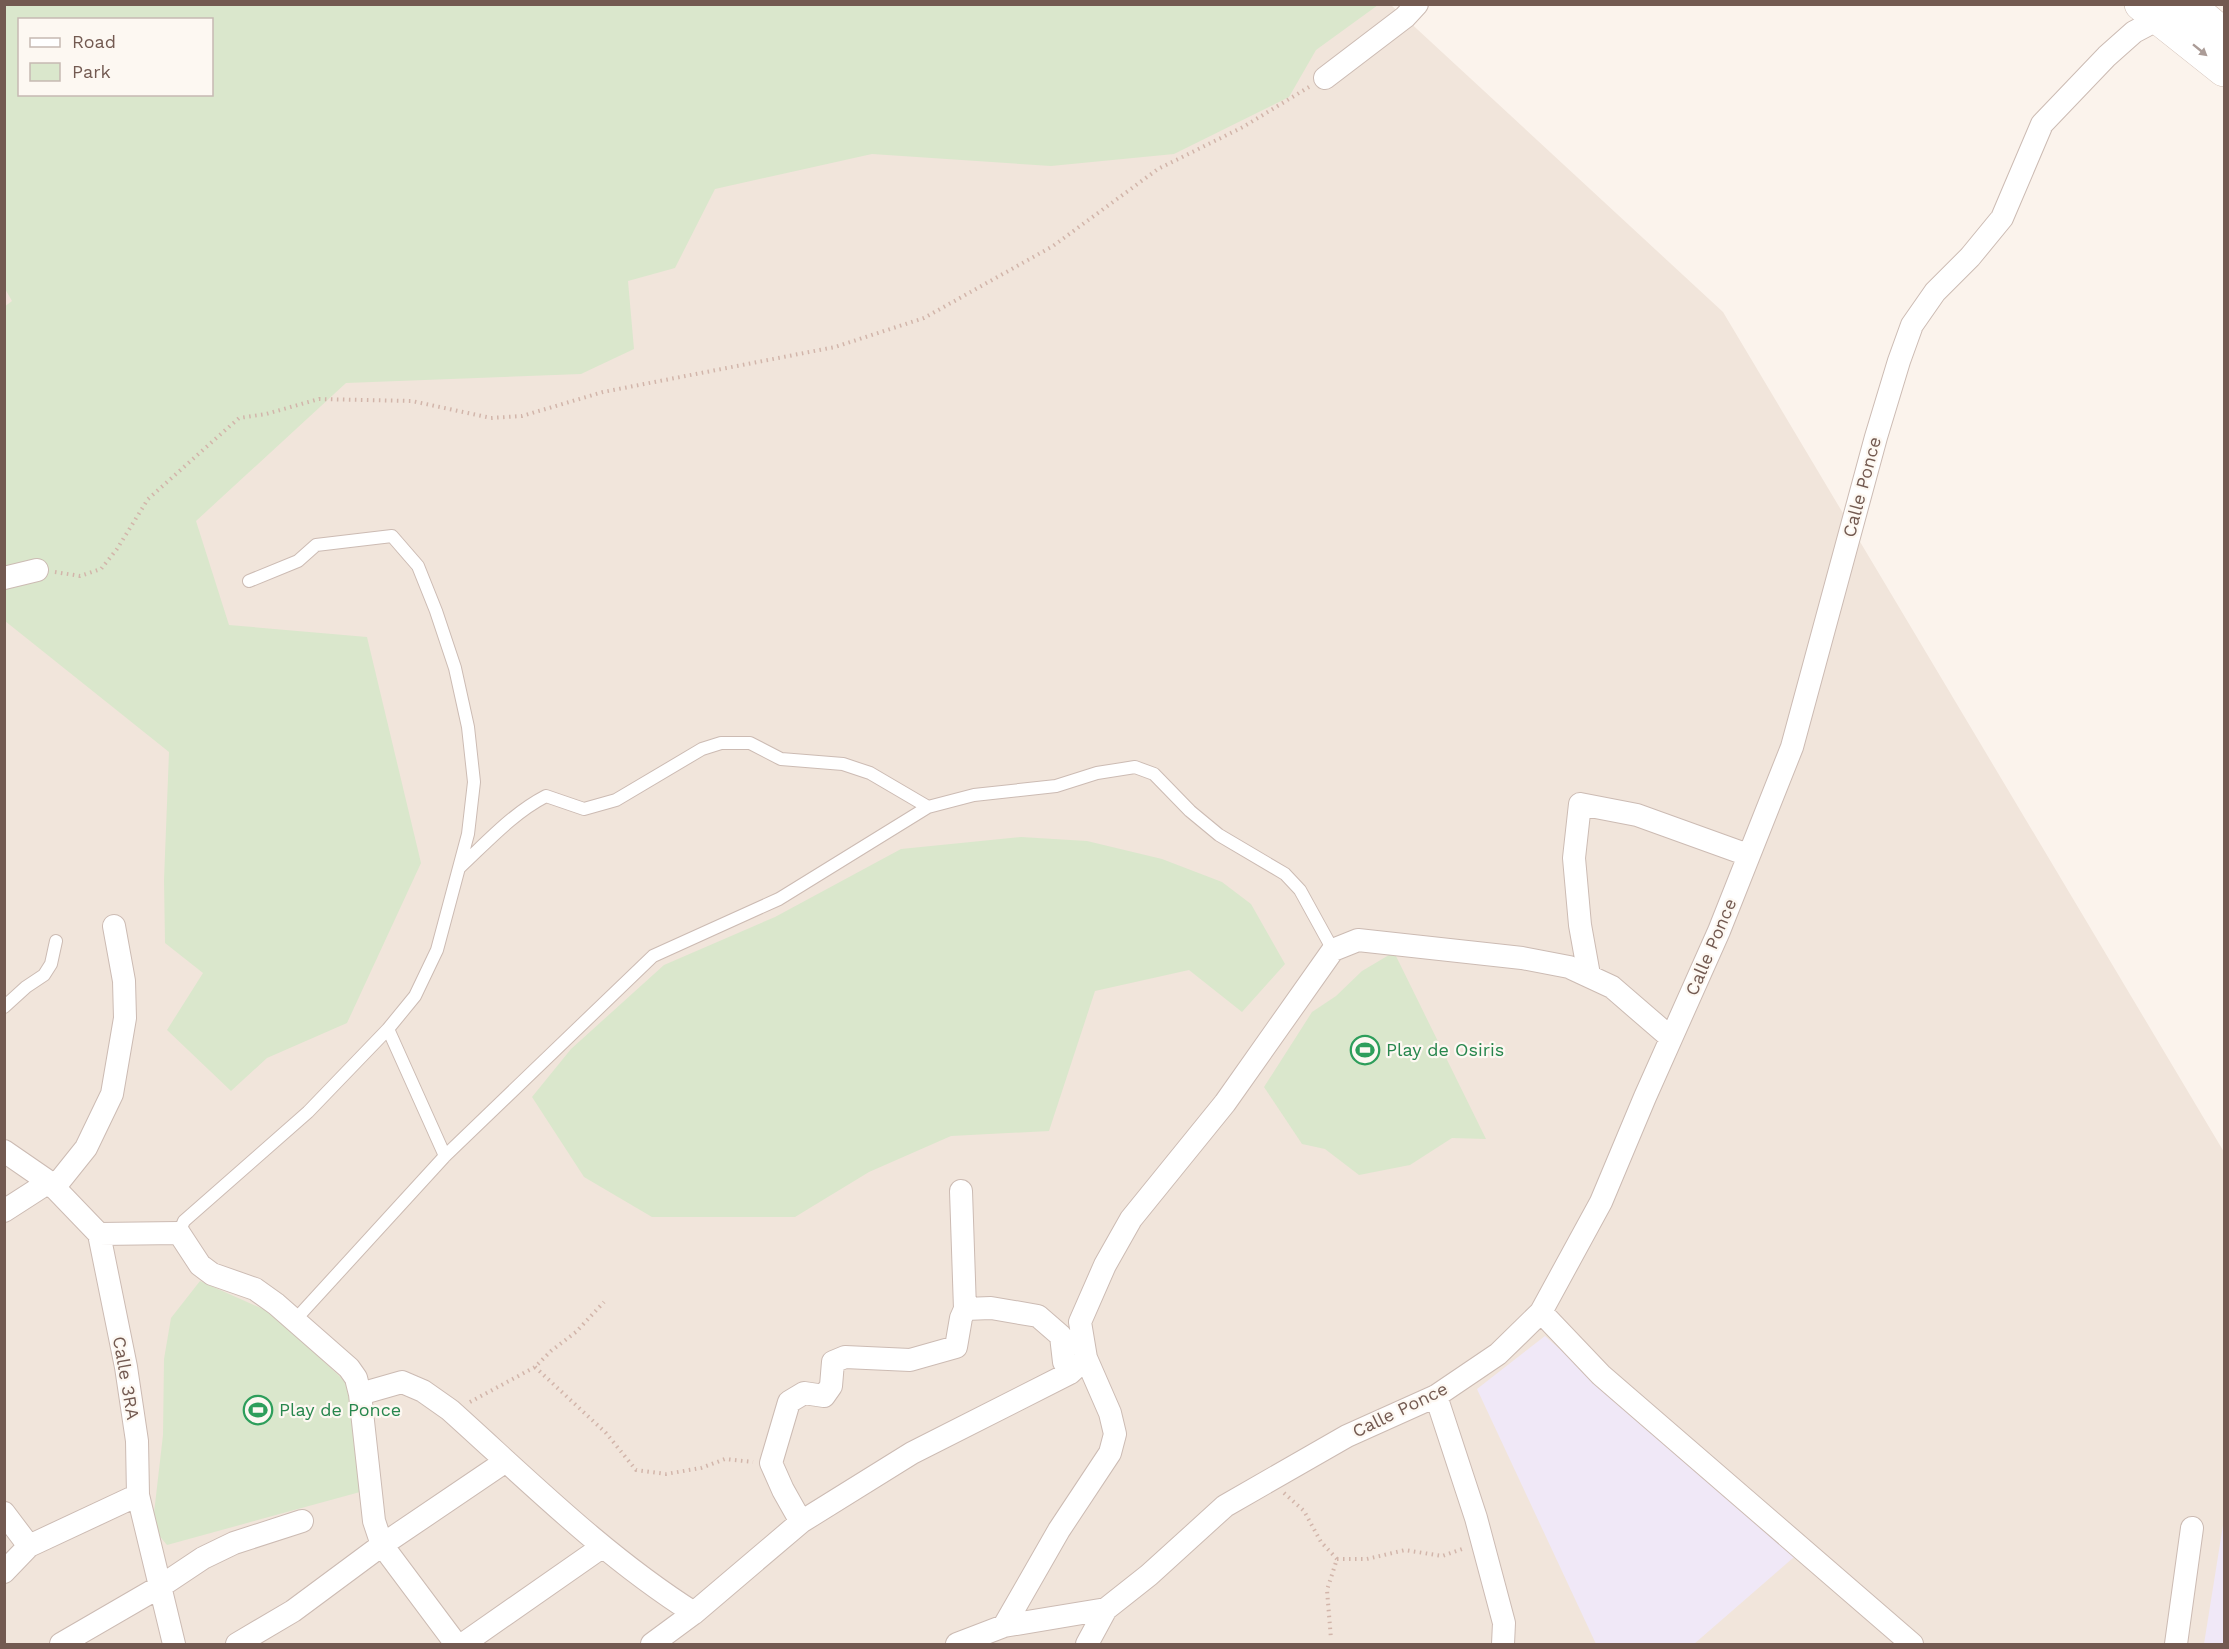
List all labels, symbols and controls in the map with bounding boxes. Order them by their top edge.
legend [18,18,213,96]
text: Road [72,31,116,52]
one-way arrow [2192,43,2207,56]
text: Park [72,61,111,82]
street label: Calle Ponce [1838,434,1885,539]
street label: Calle Ponce [1681,895,1740,998]
sports icon: Play de Osiris [1349,1034,1381,1066]
place label: Play de Osiris [1386,1039,1504,1060]
street label: Calle 3RA [109,1335,144,1421]
street label: Calle Ponce [1349,1377,1451,1442]
sports icon: Play de Ponce [242,1394,274,1426]
place label: Play de Ponce [279,1399,401,1420]

